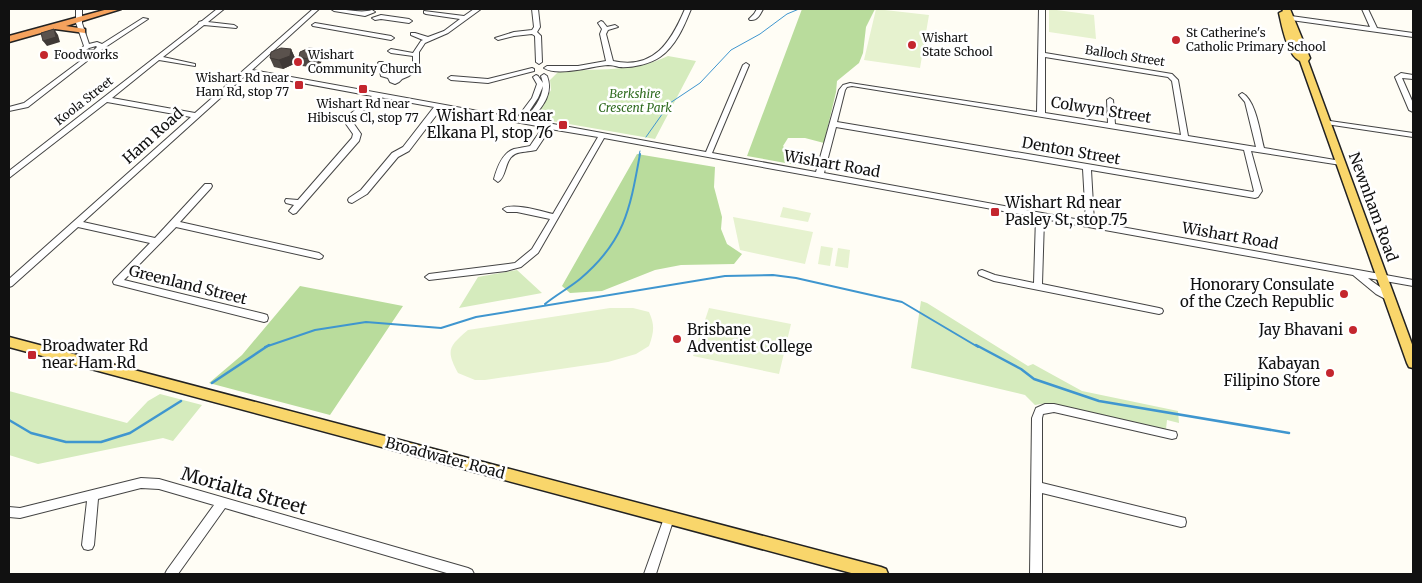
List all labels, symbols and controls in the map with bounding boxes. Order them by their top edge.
place label: St Catherine's Catholic Primary School [1186,25,1326,54]
place label: Wishart State School [921,30,993,59]
marker: St Catherine's Catholic Primary School [1170,34,1182,46]
marker: Wishart State School [906,39,918,51]
street label: Balloch Street [1084,42,1166,69]
place label: Foodworks [54,47,118,62]
place label: Wishart Community Church [307,47,422,76]
marker: Foodworks [38,49,50,61]
marker: Wishart Community Church [292,56,304,68]
place label: Wishart Rd near Ham Rd, stop 77 [195,70,290,99]
street label: Koola Street [52,73,116,128]
marker: Wishart Rd near Ham Rd, stop 77 [293,79,305,91]
marker: Wishart Rd near Hibiscus Cl, stop 77 [357,83,369,95]
park label: Berkshire Crescent Park [598,86,672,115]
street label: Colwyn Street [1050,92,1153,127]
place label: Wishart Rd near Hibiscus Cl, stop 77 [307,96,419,125]
street label: Ham Road [119,104,187,168]
place label: Wishart Rd near Elkana Pl, stop 76 [427,106,553,142]
marker: Wishart Rd near Elkana Pl, stop 76 [557,119,569,131]
street label: Denton Street [1020,132,1122,169]
street label: Wishart Road [781,146,882,181]
street label: Newnham Road [1345,150,1402,264]
place label: Wishart Rd near Pasley St, stop 75 [1004,193,1128,229]
marker: Wishart Rd near Pasley St, stop 75 [989,206,1001,218]
street label: Wishart Road [1179,218,1280,253]
street label: Greenland Street [127,261,249,308]
place label: Honorary Consulate of the Czech Republic [1180,275,1334,311]
marker: Honorary Consulate of the Czech Republic [1338,288,1350,300]
place label: Brisbane Adventist College [686,320,812,356]
place label: Jay Bhavani [1258,320,1343,339]
marker: Jay Bhavani [1347,324,1359,336]
marker: Brisbane Adventist College [671,333,683,345]
place label: Broadwater Rd near Ham Rd [42,336,148,372]
marker: Broadwater Rd near Ham Rd [26,349,38,361]
place label: Kabayan Filipino Store [1223,354,1320,390]
marker: Kabayan Filipino Store [1324,367,1336,379]
street label: Broadwater Road [383,432,507,483]
street label: Morialta Street [179,462,310,519]

